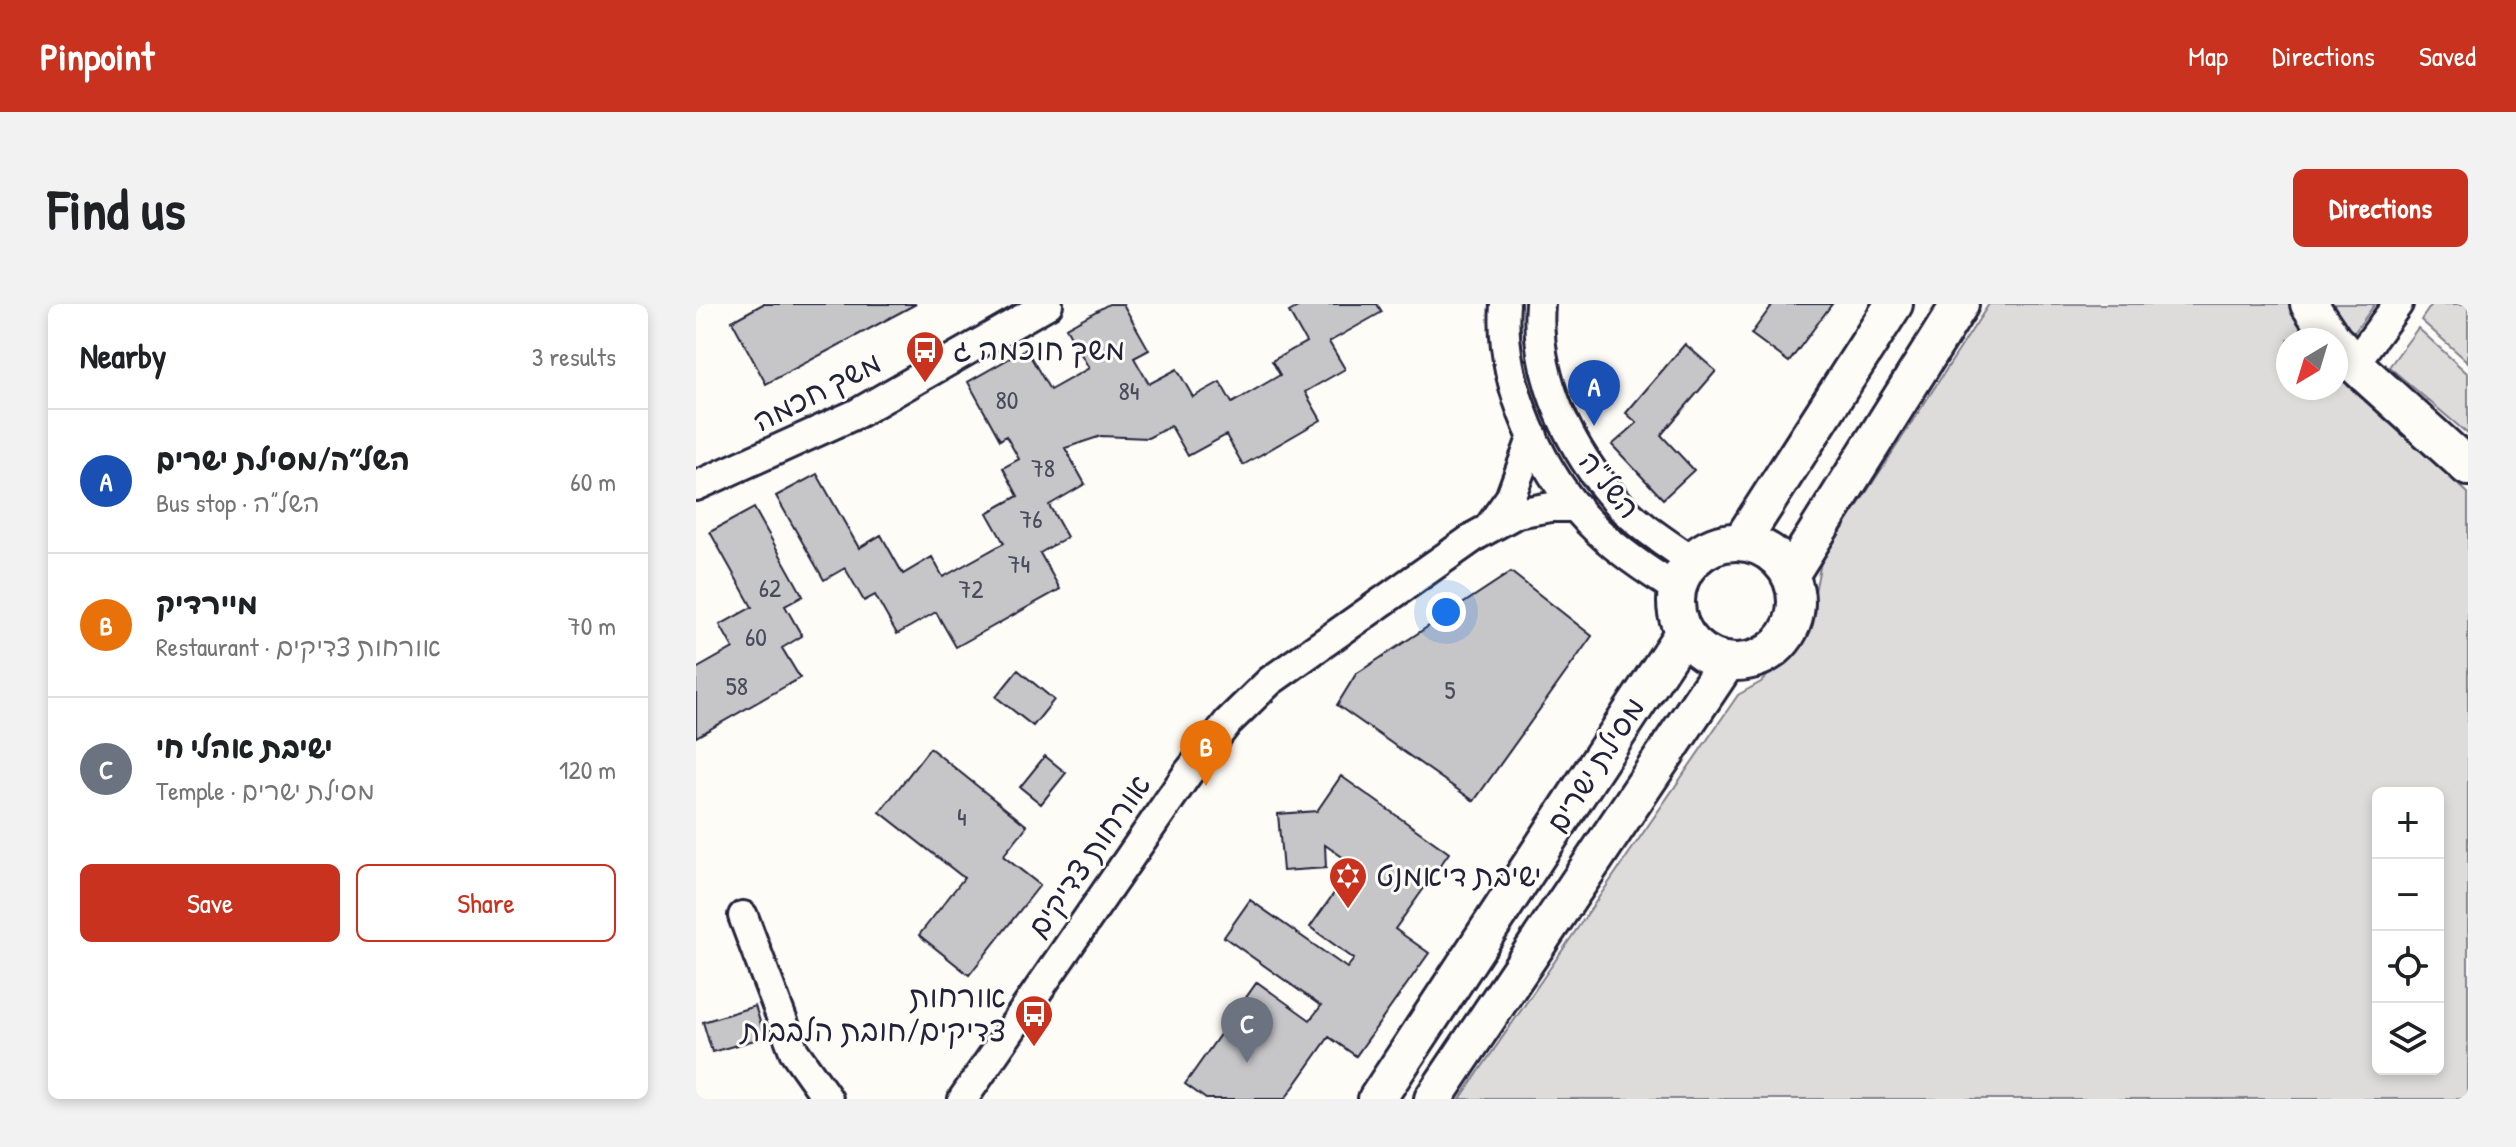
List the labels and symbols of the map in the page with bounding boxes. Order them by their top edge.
north arrow [2276,328,2348,400]
bus stop icon: משך חוכמה ג [904,329,946,384]
place label: משך חוכמה ג [953,329,1125,369]
street label: משך חכמה [746,342,887,440]
pin: A [1568,360,1620,426]
house number: 84 [1118,373,1140,408]
house number: 80 [996,382,1018,417]
street label: השל"ה [1570,442,1649,527]
house number: 78 [1031,450,1055,485]
house number: 76 [1019,501,1043,536]
house number: 74 [1008,546,1030,581]
house number: 62 [759,570,781,605]
house number: 72 [958,571,984,606]
your location [1426,592,1466,632]
house number: 60 [745,619,767,654]
house number: 58 [726,668,748,703]
house number: 5 [1445,672,1456,707]
street label: מסילת ישרים [1537,689,1654,840]
pin: B [1180,720,1232,786]
street label: אורחות צדיקים [1017,766,1159,945]
house number: 4 [957,799,967,834]
synagogue icon: ישיבת דיאמנט [1327,855,1369,910]
place label: ישיבת דיאמנט [1376,855,1541,895]
place label: אורחות צדיקים/חובת הלבבות [739,976,1006,1050]
bus stop icon: אורחות צדיקים/חובת הלבבות [1013,993,1055,1048]
pin: C [1221,997,1273,1063]

